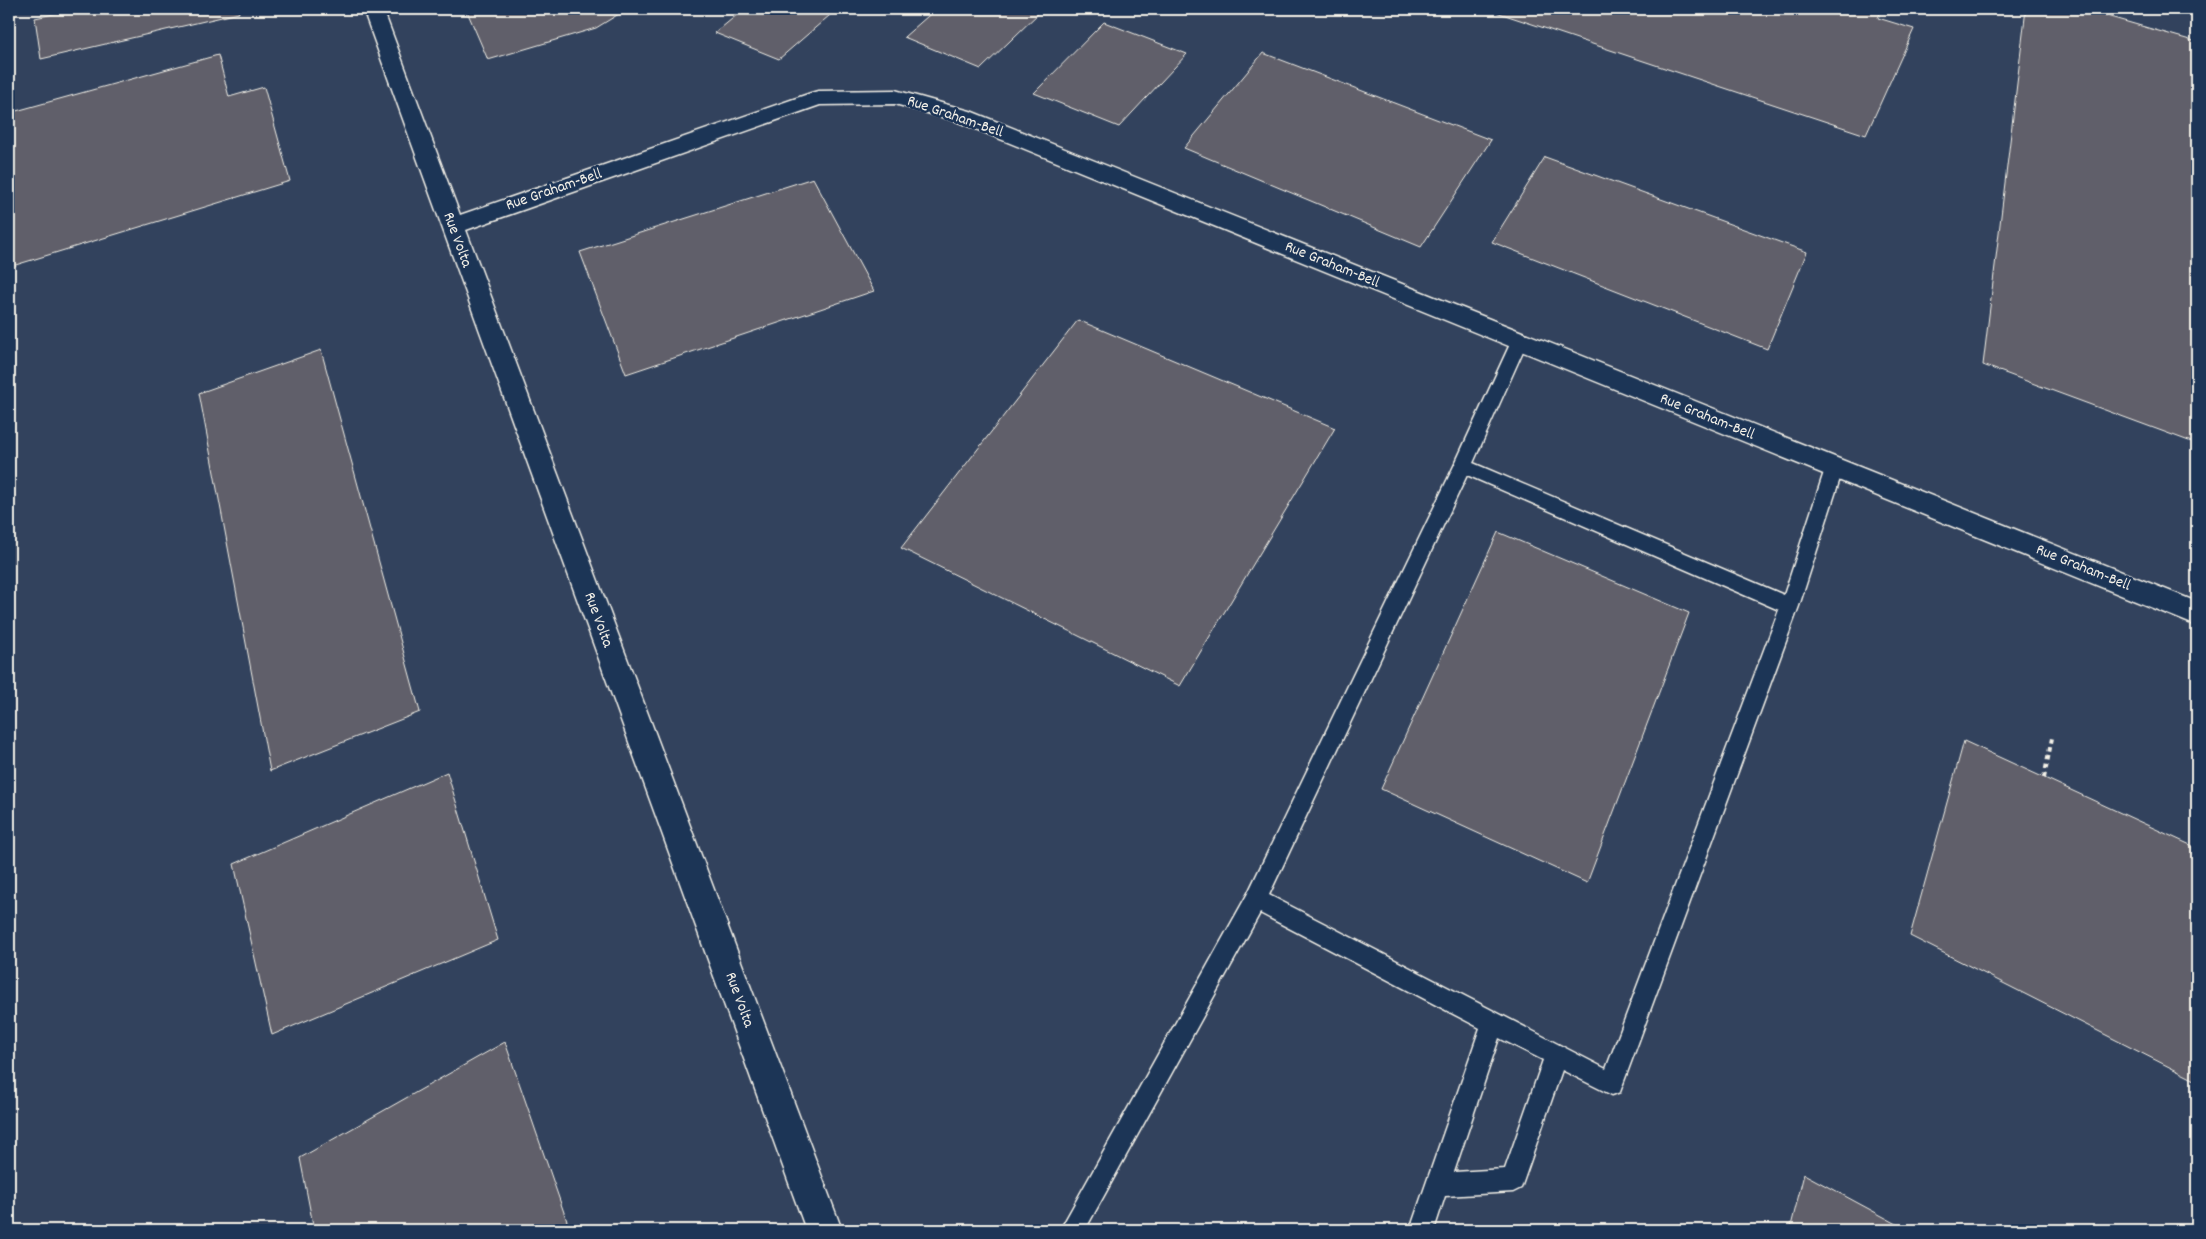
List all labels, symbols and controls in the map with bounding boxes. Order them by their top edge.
street label: Rue Graham-Bell [904,90,1006,144]
street label: Rue Graham-Bell [503,163,605,217]
street label: Rue Volta [436,209,478,271]
street label: Rue Graham-Bell [1281,236,1383,295]
street label: Rue Graham-Bell [1656,388,1758,447]
street label: Rue Graham-Bell [2032,539,2134,598]
street label: Rue Volta [577,589,619,651]
street label: Rue Volta [718,969,760,1031]

